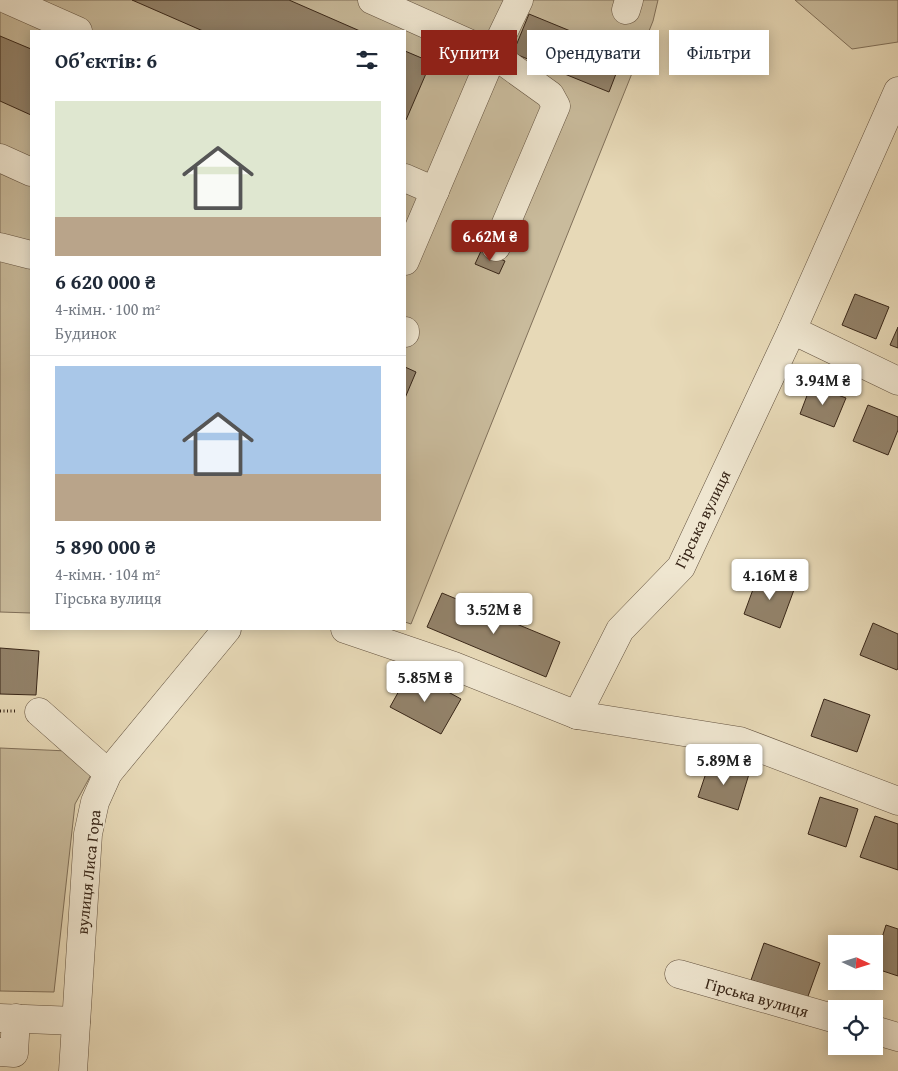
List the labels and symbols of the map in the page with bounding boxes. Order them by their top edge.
pin: 6.62M ₴ [444,220,536,262]
pin: 3.94M ₴ [777,364,869,406]
street label: Гірська вулиця [668,466,736,572]
pin: 4.16M ₴ [724,558,816,601]
pin: 3.52M ₴ [448,592,540,635]
pin: 5.85M ₴ [379,660,471,703]
pin: 5.89M ₴ [678,744,770,786]
street label: вулиця Лиса Гора [70,808,107,935]
north arrow [828,935,882,990]
street label: Гірська вулиця [702,971,812,1023]

